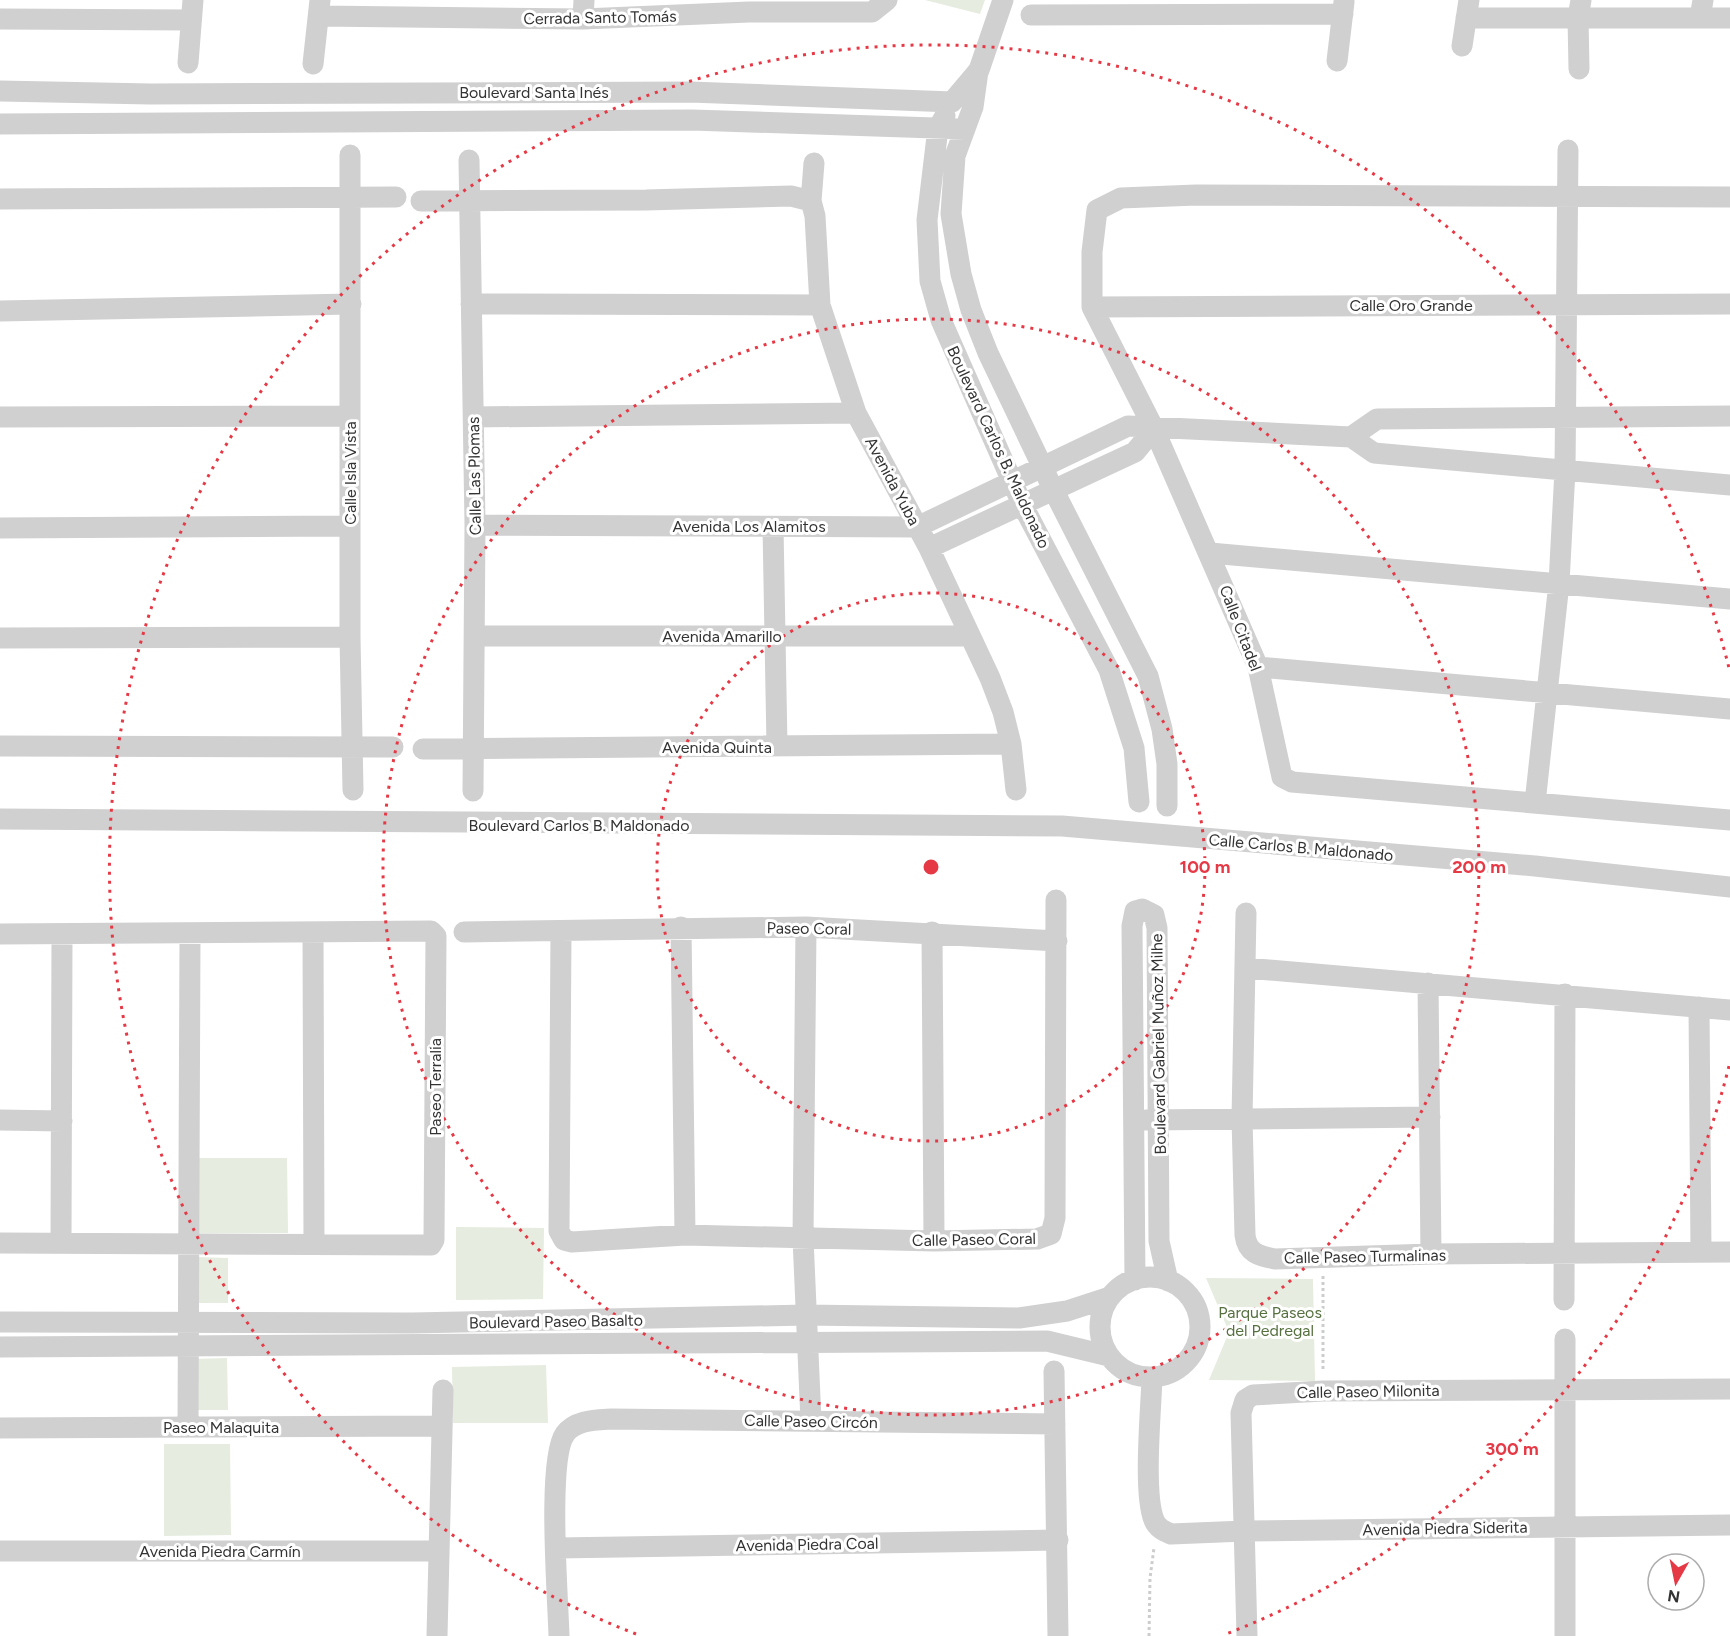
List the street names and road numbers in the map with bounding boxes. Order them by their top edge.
street label: Cerrada Santo Tomás [523,7,677,28]
street label: Boulevard Santa Inés [459,83,609,102]
street label: Calle Oro Grande [1349,296,1473,315]
street label: Boulevard Carlos B. Maldonado [943,343,1054,551]
street label: Calle Las Plomas [464,417,485,535]
street label: Calle Isla Vista [341,421,360,525]
street label: Avenida Yuba [861,434,924,529]
street label: Avenida Los Alamitos [672,517,826,536]
street label: Calle Citadel [1215,583,1266,674]
street label: Avenida Amarillo [662,627,782,646]
street label: Avenida Quinta [662,738,772,757]
street label: Boulevard Carlos B. Maldonado [468,816,690,835]
street label: Calle Carlos B. Maldonado [1208,830,1394,865]
street label: Paseo Coral [767,918,851,939]
street label: Boulevard Gabriel Muñoz Milhe [1147,933,1170,1155]
street label: Paseo Terralia [426,1038,445,1136]
street label: Calle Paseo Coral [912,1229,1036,1250]
street label: Calle Paseo Turmalinas [1284,1246,1446,1267]
street label: Boulevard Paseo Basalto [469,1310,643,1333]
street label: Calle Paseo Milonita [1296,1381,1440,1402]
street label: Calle Paseo Circón [744,1411,878,1432]
street label: Paseo Malaquita [163,1418,279,1437]
street label: Avenida Piedra Siderita [1362,1518,1528,1539]
street label: Avenida Piedra Coal [735,1534,879,1555]
street label: Avenida Piedra Carmín [139,1542,301,1561]

